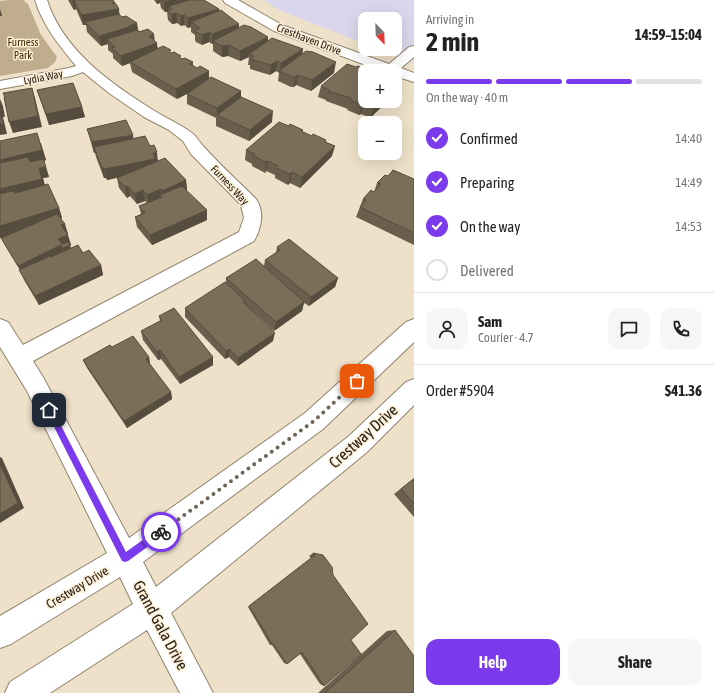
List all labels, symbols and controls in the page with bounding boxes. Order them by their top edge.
north arrow [358,12,402,56]
map controls [358,12,402,160]
text: Arriving in [426,12,474,27]
street label: Cresthaven Drive [275,21,343,57]
text: 14:59–15:04 [635,26,702,43]
text: 2 min [426,27,479,57]
park label: Furness Park [8,36,39,61]
button: + [358,64,402,108]
street label: Lydia Way [22,67,64,87]
text: On the way · 40 m [426,90,508,105]
button: − [358,116,402,160]
icon: check [426,127,448,149]
text: Confirmed [460,130,518,147]
text: 14:40 [675,131,702,146]
street label: Furness Way [209,163,252,208]
icon: check [426,171,448,193]
text: Preparing [460,174,514,191]
text: 14:49 [675,175,702,190]
icon: check [426,215,448,237]
text: On the way [460,218,521,235]
text: 14:53 [675,219,702,234]
text: Delivered [460,262,514,279]
button: person [426,308,468,350]
button: chat [608,308,650,350]
button: phone [660,308,702,350]
text: Sam [478,313,502,330]
text: Courier · 4.7 [478,330,534,345]
pin [340,364,374,398]
icon: bag [346,370,368,392]
text: Order #5904 [426,382,494,399]
text: $41.36 [665,382,702,399]
pin [32,393,66,427]
icon: home [38,399,60,421]
street label: Crestway Drive [325,400,402,472]
courier [141,512,181,552]
icon: bike [150,521,172,543]
street label: Crestway Drive [43,563,111,612]
street label: Grand Gala Drive [130,577,192,673]
button: Help [426,639,560,685]
button: Share [568,639,702,685]

